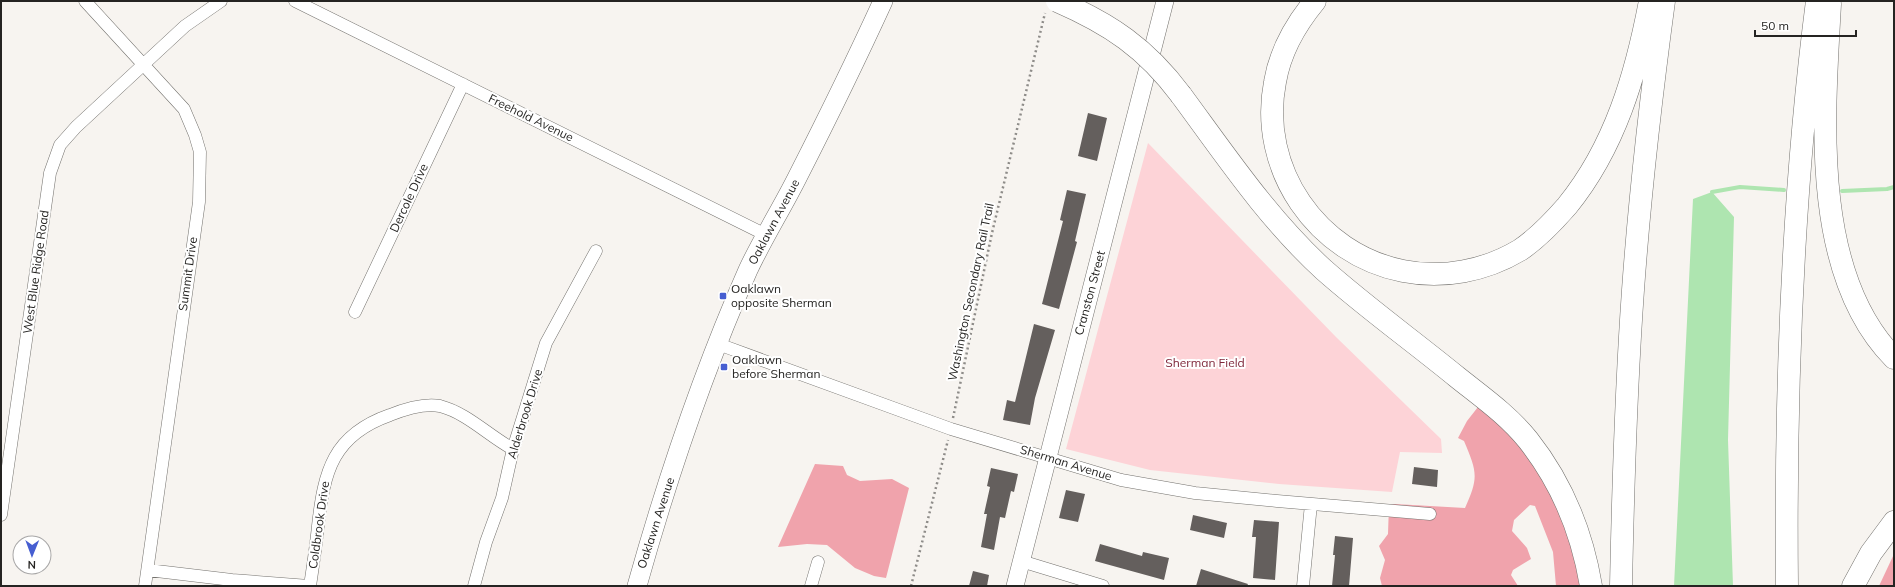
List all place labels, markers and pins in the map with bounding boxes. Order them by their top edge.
place label: Oaklawn opposite Sherman [731,281,832,310]
marker: Oaklawn opposite Sherman [718,291,728,301]
place label: Oaklawn before Sherman [732,352,821,381]
marker: Oaklawn before Sherman [719,362,729,372]

